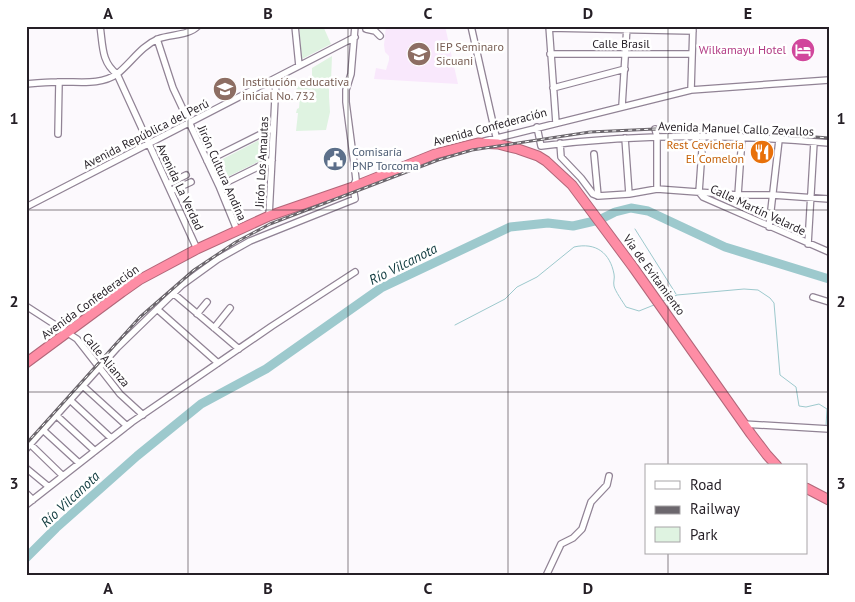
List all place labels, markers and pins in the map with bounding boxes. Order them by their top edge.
hotel icon: Wilkamayu Hotel [790,37,816,63]
place label: IEP Seminaro Sicuani [436,39,504,68]
school or university icon: IEP Seminaro Sicuani [406,41,432,67]
place label: Wilkamayu Hotel [699,42,786,57]
place label: Institución educativa inicial No. 732 [242,74,349,103]
school or university icon: Institución educativa inicial No. 732 [212,76,238,102]
place label: Rest Cevicheria El Comelon [666,137,744,166]
restaurant icon: Rest Cevicheria El Comelon [749,139,775,165]
place label: Comisaría PNP Torcoma [352,144,419,173]
public building icon: Comisaría PNP Torcoma [322,146,348,172]

